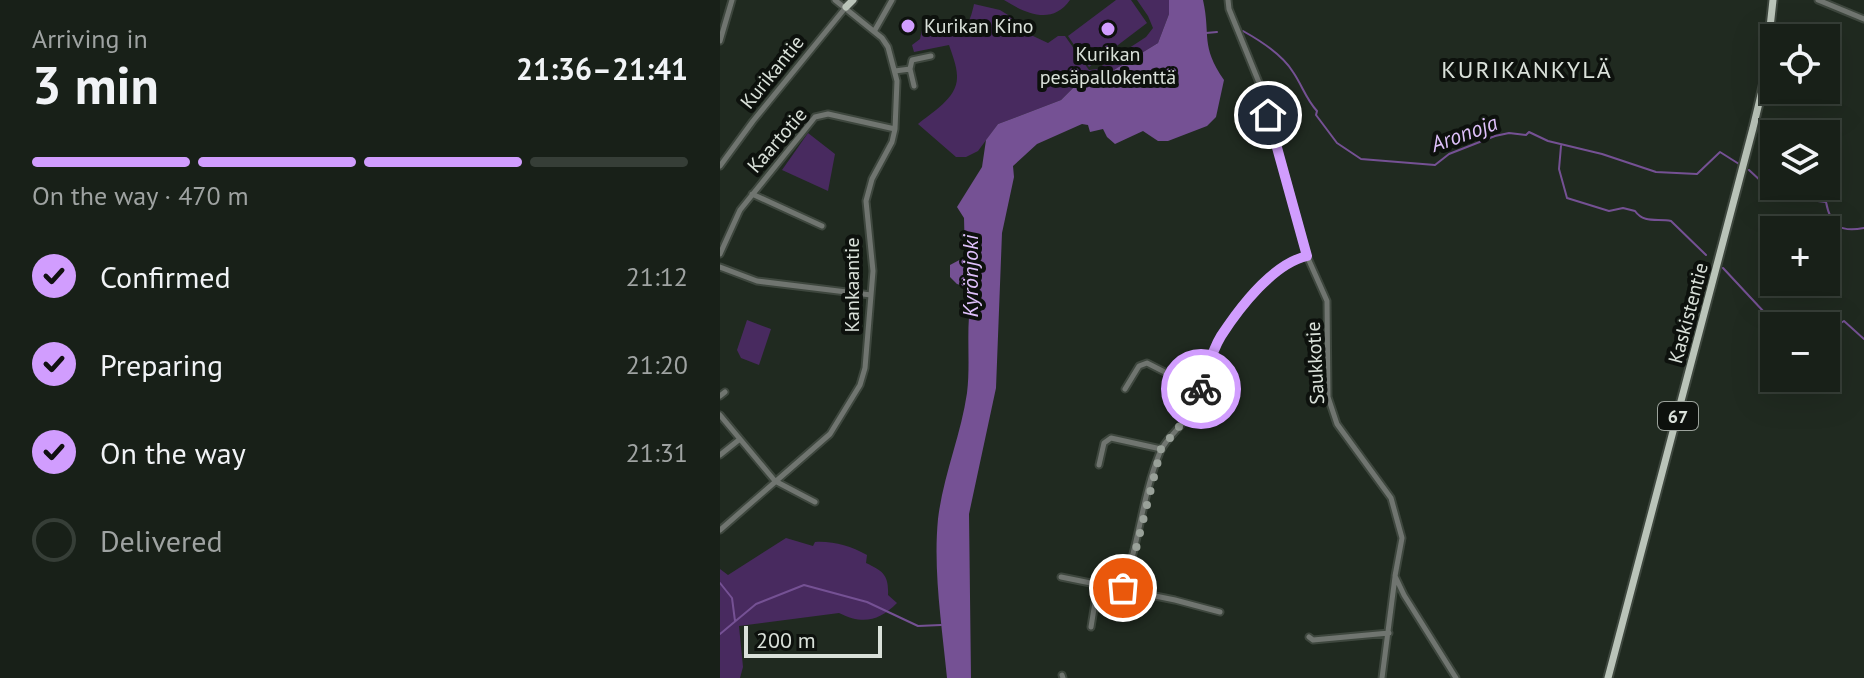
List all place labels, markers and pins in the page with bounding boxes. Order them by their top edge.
place label: Kurikan Kino [924,13,1034,39]
marker: Kurikan Kino [899,17,917,35]
marker: Kurikan pesäpallokenttä [1099,20,1117,38]
place label: Kurikan pesäpallokenttä [1040,41,1176,90]
pin [1234,81,1302,149]
pin [1089,554,1157,622]

